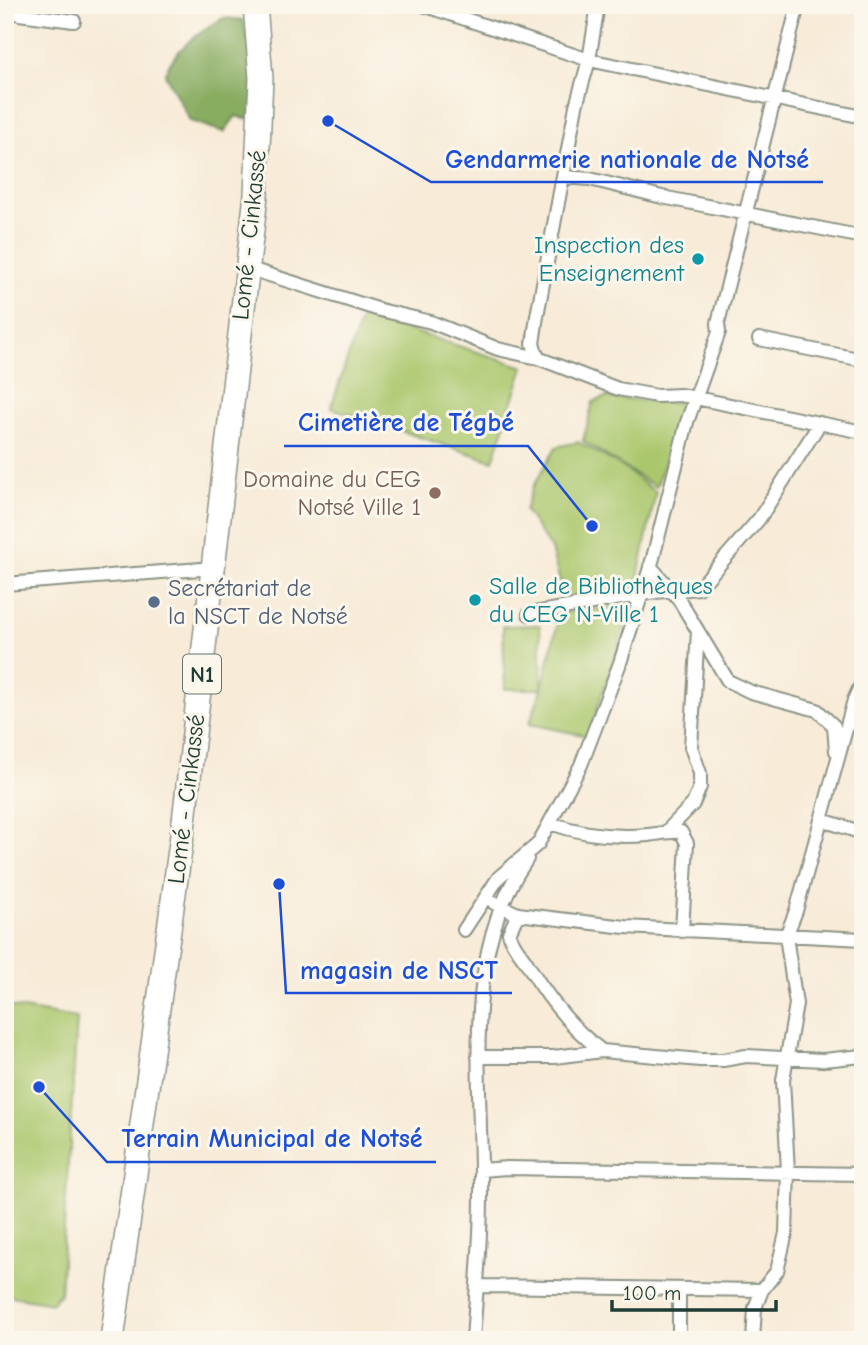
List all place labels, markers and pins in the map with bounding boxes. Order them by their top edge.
callout: Gendarmerie nationale de Notsé [431,135,823,182]
place label: Inspection des Enseignement [534,231,685,287]
marker: Inspection des Enseignement [690,251,706,267]
callout: Cimetière de Tégbé [284,399,528,446]
place label: Domaine du CEG Notsé Ville 1 [243,465,421,521]
marker: Domaine du CEG Notsé Ville 1 [427,485,443,501]
place label: Salle de Bibliothèques du CEG N-Ville 1 [489,572,713,628]
place label: Secrétariat de la NSCT de Notsé [168,574,348,630]
marker: Salle de Bibliothèques du CEG N-Ville 1 [467,592,483,608]
marker: Secrétariat de la NSCT de Notsé [146,594,162,610]
callout: magasin de NSCT [286,946,512,993]
callout: Terrain Municipal de Notsé [107,1115,436,1162]

